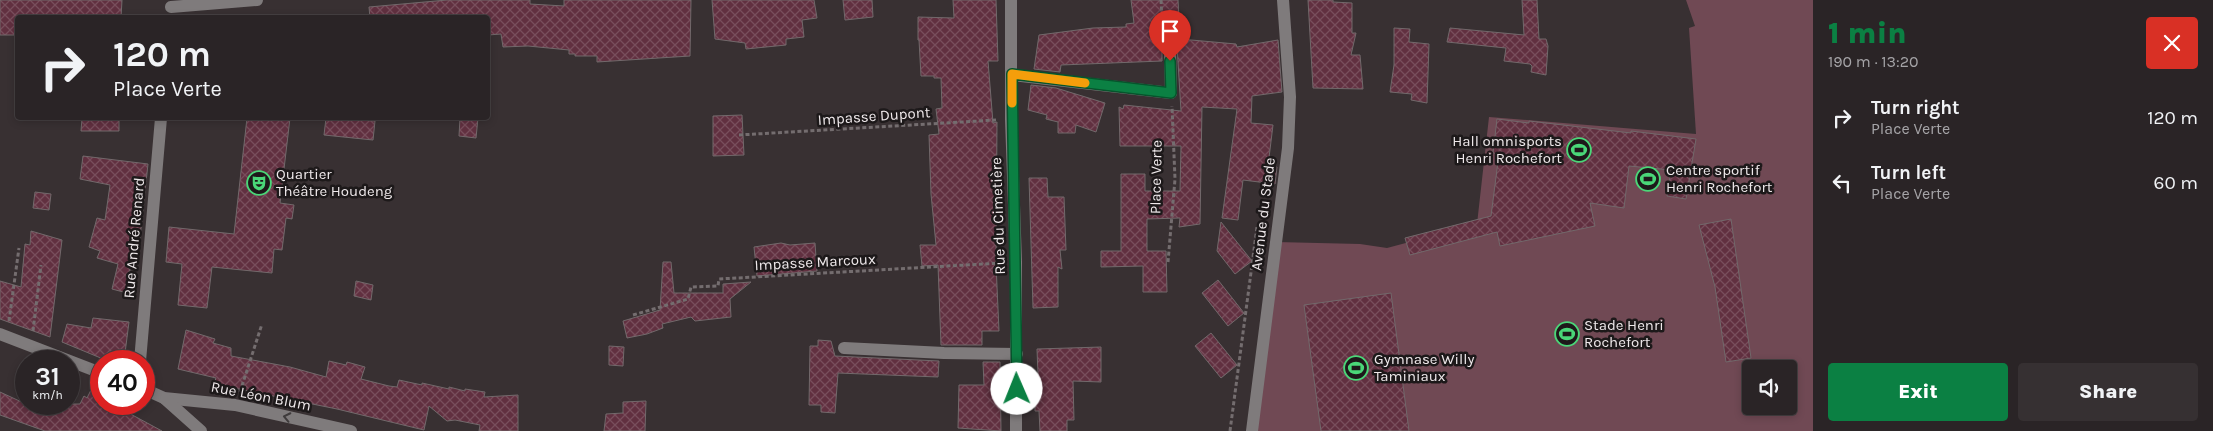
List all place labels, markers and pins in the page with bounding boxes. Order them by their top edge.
pin [1149,10,1191,61]
place label: Hall omnisports Henri Rochefort [1452,132,1562,167]
sports icon: Hall omnisports Henri Rochefort [1566,137,1592,163]
place label: Centre sportif Henri Rochefort [1666,161,1773,196]
place label: Quartier Théâtre Houdeng [276,165,393,200]
sports icon: Centre sportif Henri Rochefort [1635,166,1661,192]
theatre icon: Quartier Théâtre Houdeng [246,170,272,196]
place label: Stade Henri Rochefort [1584,316,1664,351]
sports icon: Stade Henri Rochefort [1554,321,1580,347]
place label: Gymnase Willy Taminiaux [1374,350,1474,385]
sports icon: Gymnase Willy Taminiaux [1343,355,1369,381]

